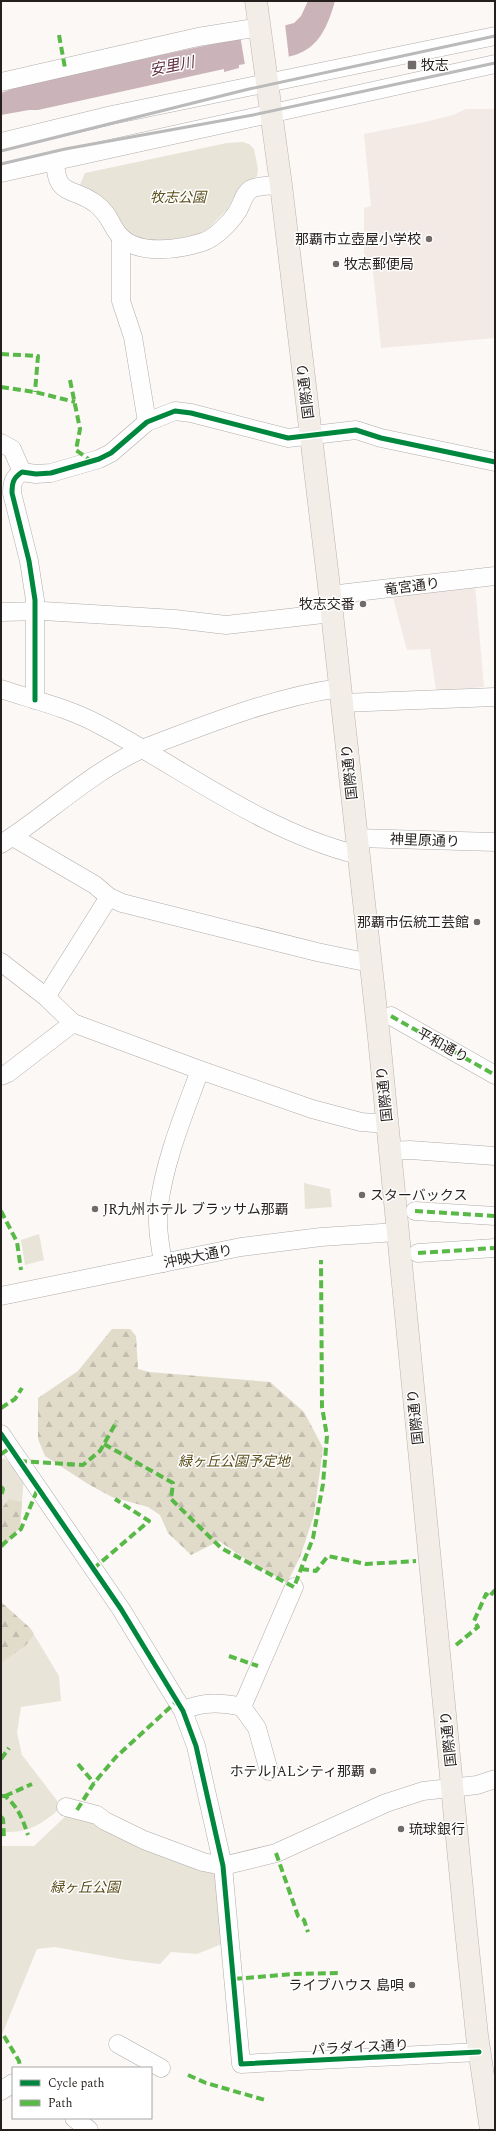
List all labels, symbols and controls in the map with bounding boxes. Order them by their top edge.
water label: 安里川 [148,51,198,82]
place label: 牧志 [421,55,449,76]
marker: 牧志 [406,59,418,71]
park label: 牧志公園 [150,187,208,208]
place label: 那覇市立壺屋小学校 [295,229,421,250]
marker: 那覇市立壺屋小学校 [424,234,434,244]
place label: 牧志郵便局 [344,254,414,275]
marker: 牧志郵便局 [331,259,341,269]
street label: 国際通り [292,362,319,420]
street label: 竜宮通り [383,573,441,600]
place label: 牧志交番 [299,594,355,615]
marker: 牧志交番 [358,599,368,609]
street label: 国際通り [336,743,363,801]
street label: 神里原通り [390,829,460,852]
place label: 那覇市伝統工芸館 [357,912,469,933]
marker: 那覇市伝統工芸館 [472,917,482,927]
street label: 平和通り [413,1023,472,1068]
street label: 国際通り [371,1065,398,1123]
place label: スターバックス [370,1185,467,1206]
marker: スターバックス [357,1190,367,1200]
place label: JR九州ホテル ブラッサム那覇 [103,1199,289,1220]
marker: JR九州ホテル ブラッサム那覇 [90,1204,100,1214]
street label: 沖映大通り [162,1240,234,1273]
street label: 国際通り [402,1388,429,1446]
park label: 緑ヶ丘公園予定地 [178,1451,292,1472]
street label: 国際通り [435,1710,462,1768]
place label: ホテルJALシティ那覇 [230,1761,365,1782]
marker: ホテルJALシティ那覇 [368,1766,378,1776]
place label: 琉球銀行 [409,1819,465,1840]
marker: 琉球銀行 [396,1824,406,1834]
park label: 緑ヶ丘公園 [50,1877,122,1898]
place label: ライブハウス 島唄 [289,1975,404,1996]
marker: ライブハウス 島唄 [407,1980,417,1990]
street label: パラダイス通り [311,2034,409,2061]
legend [12,2067,152,2119]
text: Cycle path [48,2074,105,2093]
text: Path [48,2094,73,2113]

